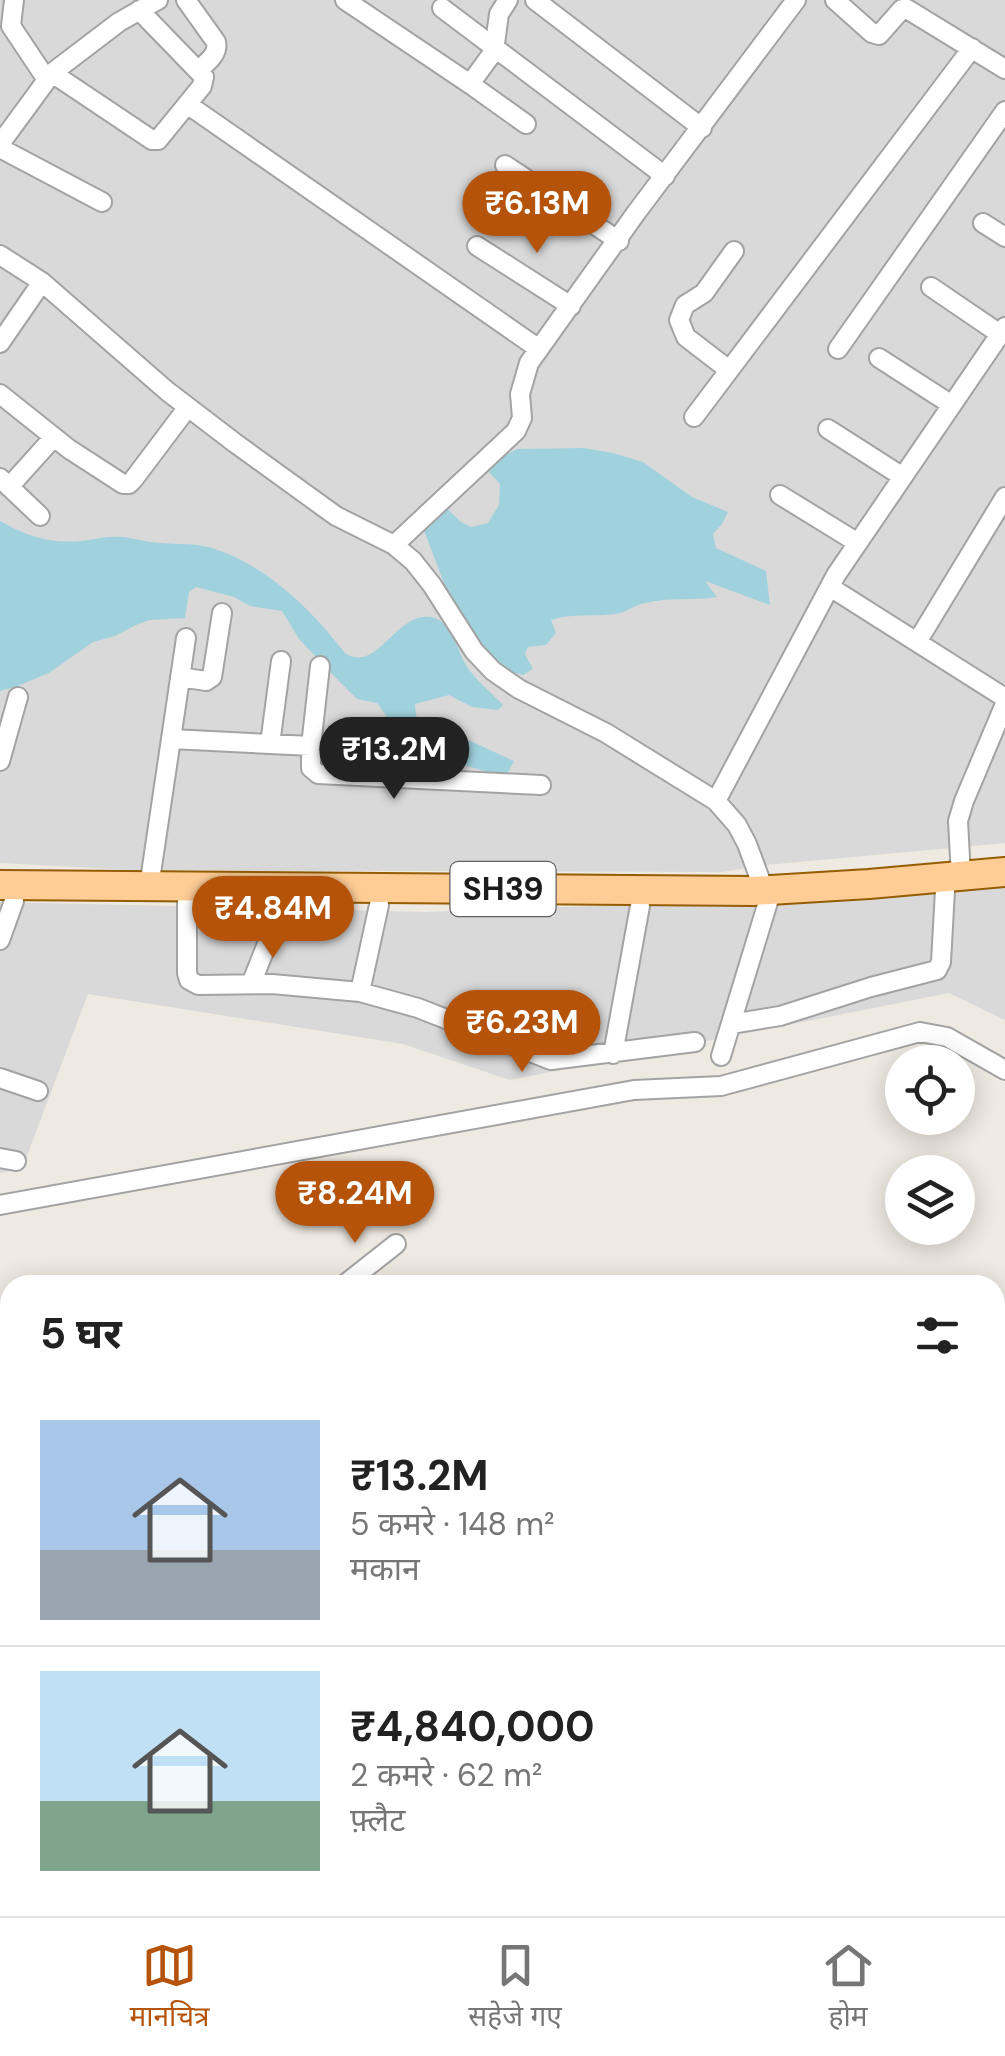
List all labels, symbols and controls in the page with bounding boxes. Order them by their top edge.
pin: ₹6.13M [456,171,618,256]
text: ₹6.13M [484,182,590,224]
pin: ₹13.2M [313,717,475,802]
text: ₹13.2M [341,728,447,770]
road number: SH39 [450,862,556,916]
pin: ₹4.84M [192,876,354,961]
text: ₹4.84M [214,887,332,929]
pin: ₹6.23M [441,990,603,1075]
text: ₹6.23M [465,1001,579,1043]
map controls [885,1045,975,1245]
button: locate [885,1045,975,1135]
button: layers [885,1155,975,1245]
pin: ₹8.24M [274,1161,436,1246]
text: ₹8.24M [297,1172,413,1214]
text: 5 घर [40,1306,122,1361]
icon: filters [910,1308,965,1363]
text: ₹13.2M [350,1448,488,1503]
icon: home [120,1460,240,1580]
text: 5 कमरे · 148 m² [350,1503,555,1545]
text: मकान [350,1548,420,1590]
text: ₹4,840,000 [350,1699,595,1754]
icon: home [120,1711,240,1831]
text: 2 कमरे · 62 m² [350,1754,542,1796]
text: फ़्लैट [350,1799,405,1841]
tab: मानचित्र [129,1938,209,2037]
tab: सहेजे गए [468,1938,562,2037]
tab: होम [821,1938,876,2037]

